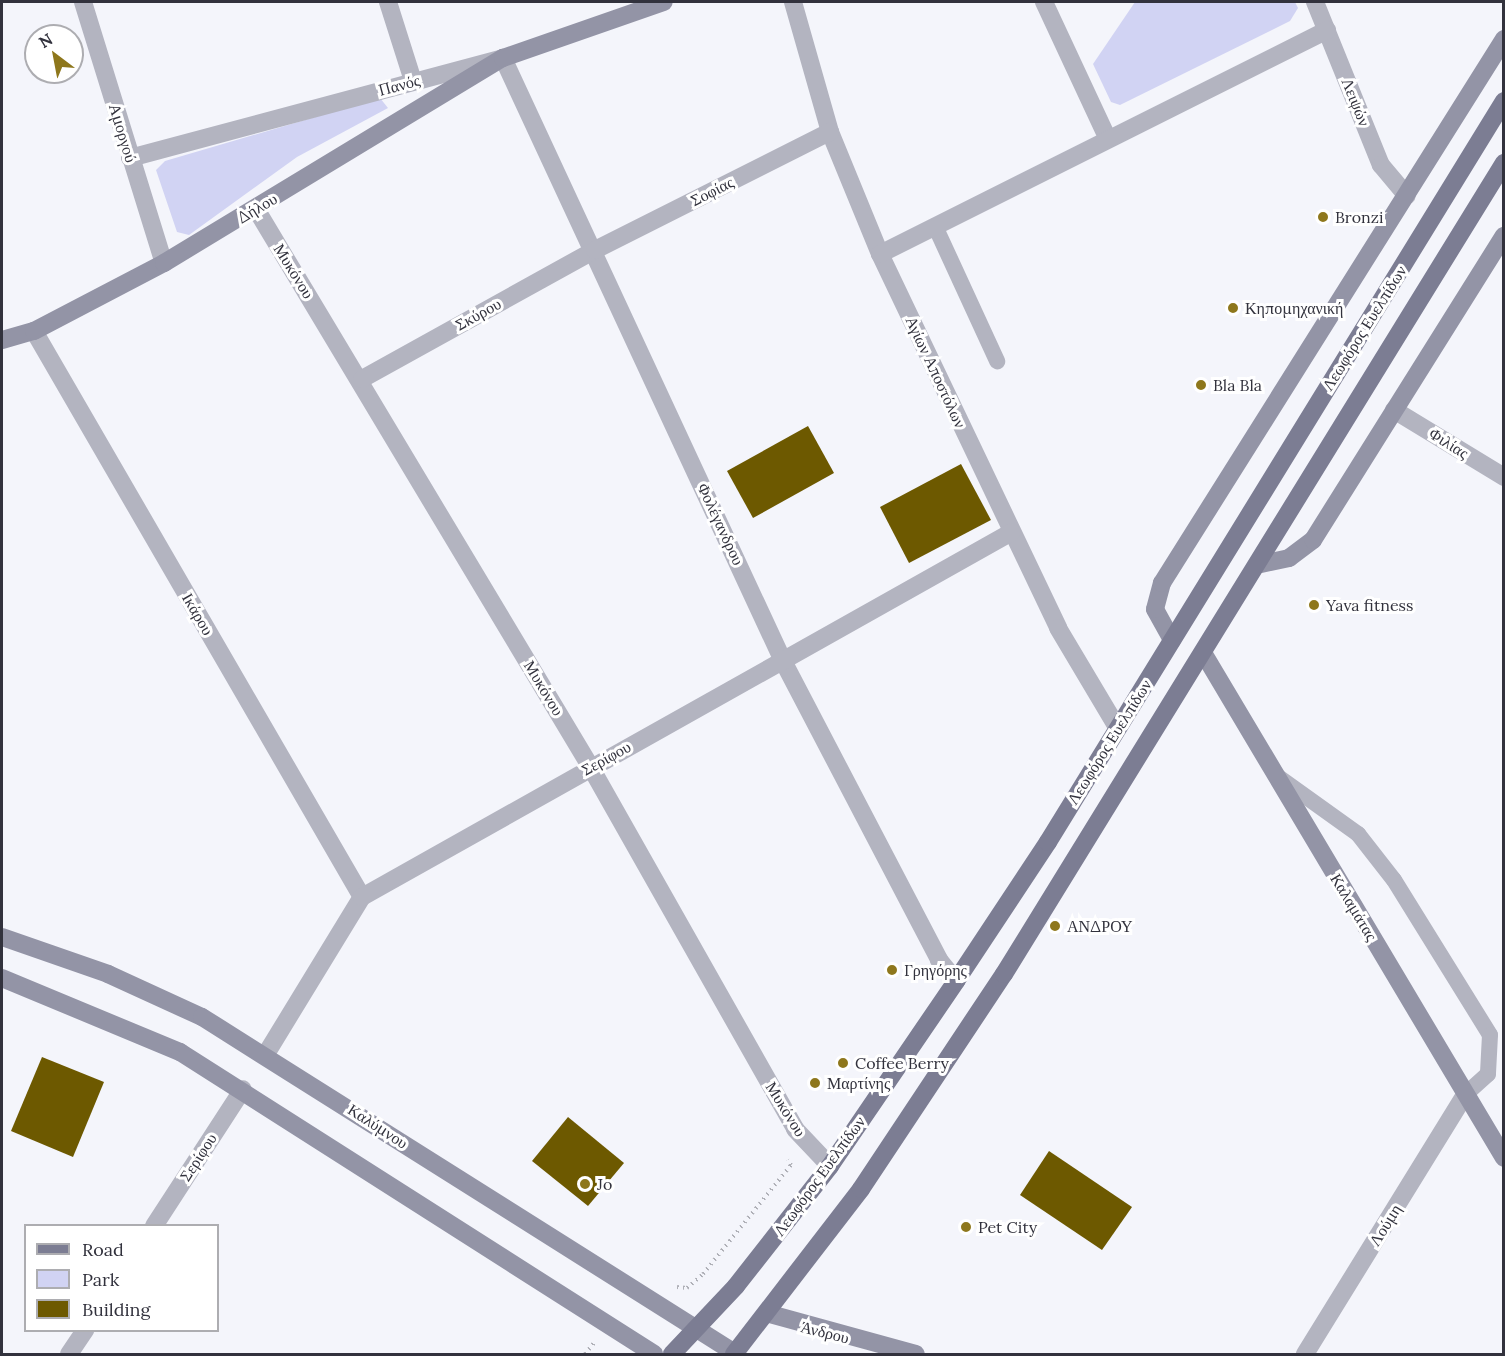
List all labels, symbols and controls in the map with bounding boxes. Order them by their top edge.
north arrow [24,24,84,84]
text: N [35,29,56,52]
street label: Πανός [376,70,422,100]
street label: Λειψών [1338,75,1374,129]
street label: Αμοργού [105,101,141,165]
street label: Σοφίας [687,172,737,210]
street label: Δήλου [234,189,280,227]
place label: Bronzi [1335,207,1383,227]
marker: Bronzi [1316,210,1330,224]
street label: Μυκόνου [270,240,318,302]
street label: Λεωφόρος Ευελπίδων [1318,262,1410,394]
street label: Σκύρου [452,294,504,334]
place label: Κηπομηχανική [1245,298,1343,318]
marker: Κηπομηχανική [1226,301,1240,315]
street label: Αγίων Αποστόλων [902,313,970,431]
place label: Bla Bla [1213,375,1262,395]
marker: Bla Bla [1194,378,1208,392]
street label: Φιλίας [1426,424,1472,462]
street label: Φολέγανδρου [694,480,748,568]
street label: Ικάρου [178,589,218,639]
place label: Yava fitness [1326,595,1413,615]
marker: Yava fitness [1307,598,1321,612]
street label: Μυκόνου [520,657,568,719]
street label: Λεωφόρος Ευελπίδων [1063,676,1155,808]
street label: Σερίφου [578,737,634,779]
street label: Καλαμάτας [1326,870,1382,944]
place label: ΑΝΔΡΟΥ [1067,916,1132,936]
marker: ΑΝΔΡΟΥ [1048,919,1062,933]
place label: Γρηγόρης [904,960,967,980]
marker: Γρηγόρης [885,963,899,977]
place label: Coffee Berry [855,1053,949,1073]
marker: Coffee Berry [836,1056,850,1070]
place label: Μαρτίνης [827,1073,890,1093]
marker: Μαρτίνης [808,1076,822,1090]
street label: Μυκόνου [762,1078,810,1140]
street label: Καλύμνου [344,1100,412,1152]
street label: Λεωφόρος Ευελπίδων [769,1112,869,1240]
street label: Σερίφου [175,1129,221,1185]
place label: Jo [597,1174,612,1194]
marker: Jo [578,1177,592,1191]
street label: Λούμη [1365,1201,1405,1249]
place label: Pet City [978,1217,1037,1237]
marker: Pet City [959,1220,973,1234]
legend [24,1224,219,1332]
text: Road [82,1238,124,1261]
text: Park [82,1268,119,1291]
text: Building [82,1298,150,1321]
street label: Άνδρου [799,1317,851,1347]

